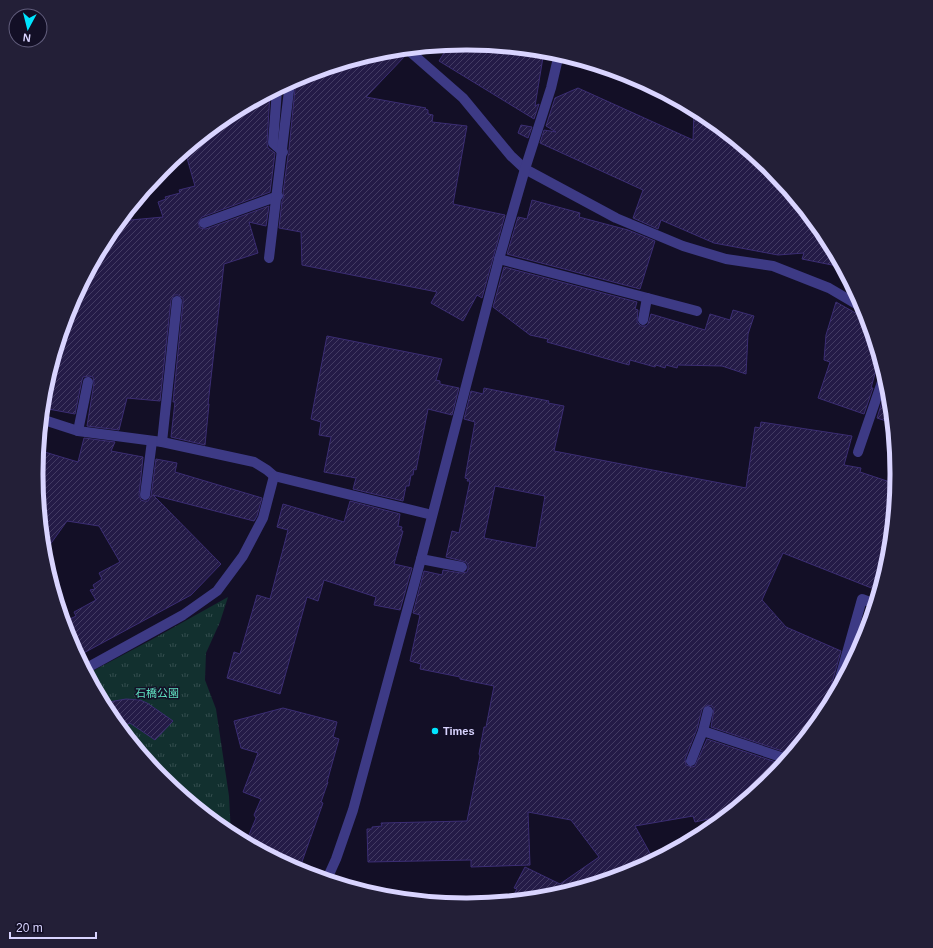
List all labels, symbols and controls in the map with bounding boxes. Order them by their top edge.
north arrow [8,8,48,48]
text: N [22,31,31,44]
park label: 石橋公園 [135,687,179,699]
place label: Times [443,725,475,737]
marker: Times [430,726,440,736]
scale bar [10,914,96,940]
text: 20 m [16,921,43,935]

